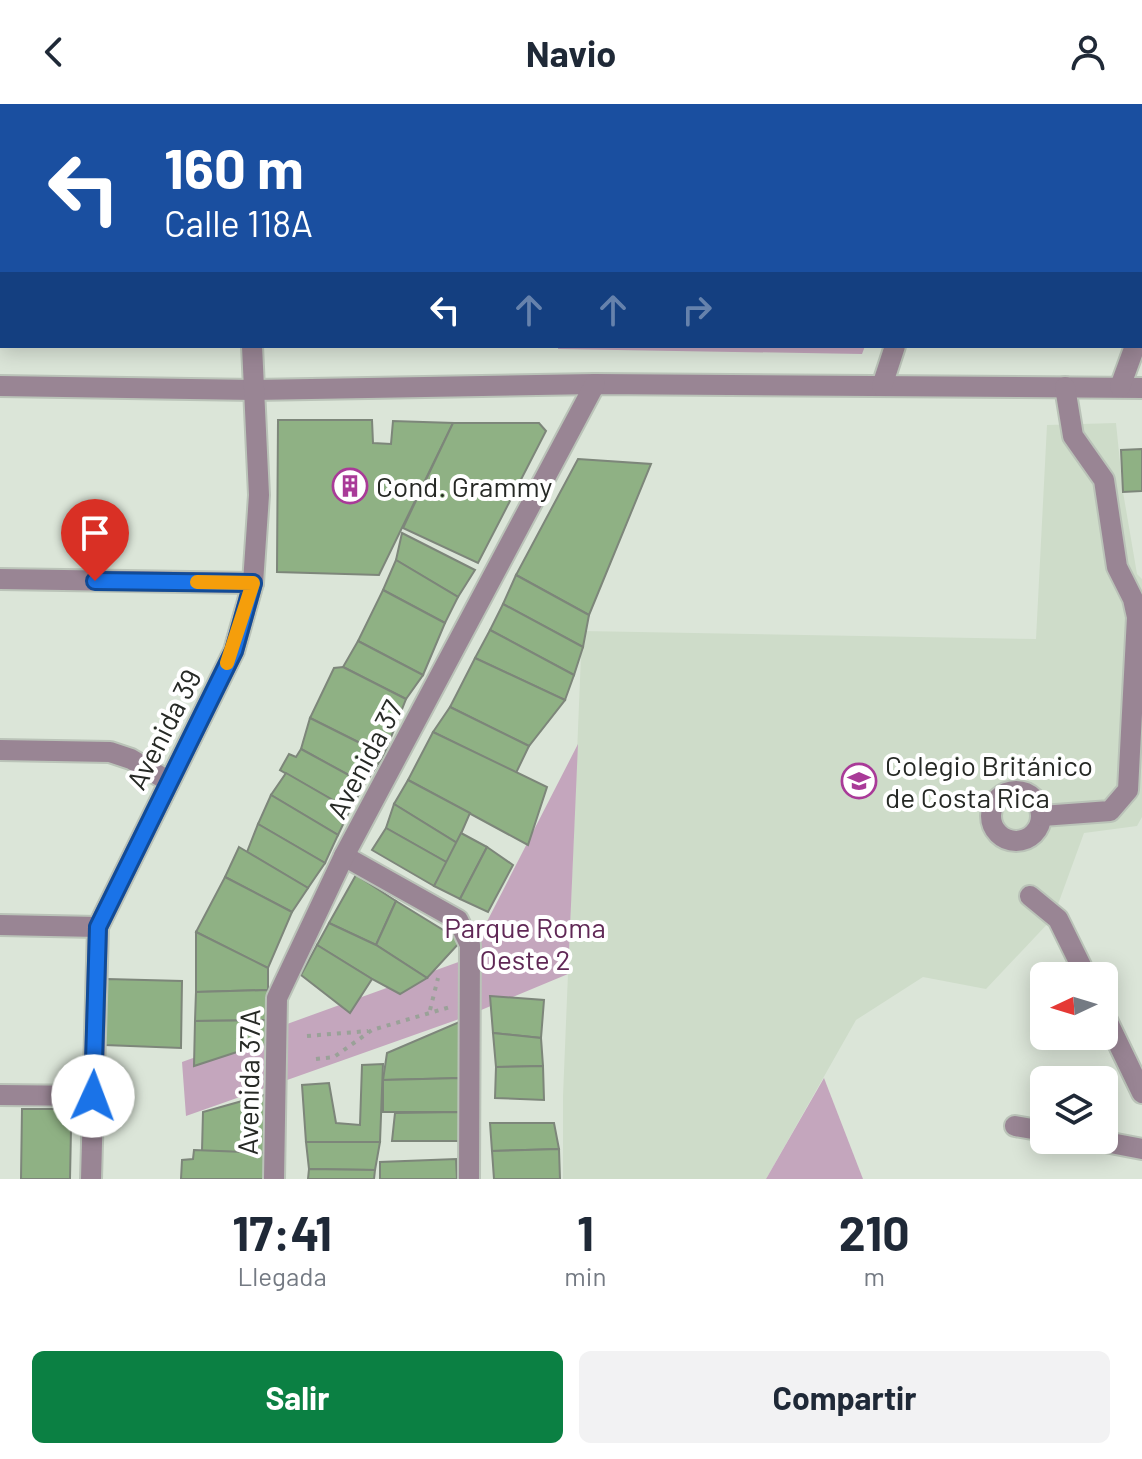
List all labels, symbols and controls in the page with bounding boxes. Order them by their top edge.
icon: back [32,30,76,74]
icon: person [1066,30,1110,74]
text: Navio [526,31,616,74]
text: 160 m [164,133,304,200]
icon: left [32,136,136,240]
text: Calle 118A [164,201,313,244]
icon: left [423,288,467,332]
icon: ahead [507,288,551,332]
icon: ahead [591,288,635,332]
icon: right [675,288,719,332]
building icon: Cond. Grammy [331,467,369,505]
place label: Cond. Grammy [376,469,552,503]
pin [61,499,129,581]
icon: arrive [73,511,117,555]
street label: Avenida 39 [118,663,208,795]
street label: Avenida 37 [319,694,409,824]
place label: Colegio Británico de Costa Rica [885,748,1093,814]
school or university icon: Colegio Británico de Costa Rica [840,762,878,800]
park label: Parque Roma Oeste 2 [444,910,606,976]
north arrow [1030,962,1118,1050]
map controls [1030,962,1118,1154]
street label: Avenida 37A [230,1009,266,1155]
position arrow [51,1054,135,1138]
button: layers [1030,1066,1118,1154]
text: 17:41 [232,1203,332,1261]
text: 1 [577,1203,594,1261]
text: 210 [839,1203,910,1261]
text: Llegada [238,1260,327,1291]
text: min [564,1260,606,1291]
text: m [863,1260,885,1291]
button: Salir [32,1351,563,1443]
button: Compartir [579,1351,1110,1443]

